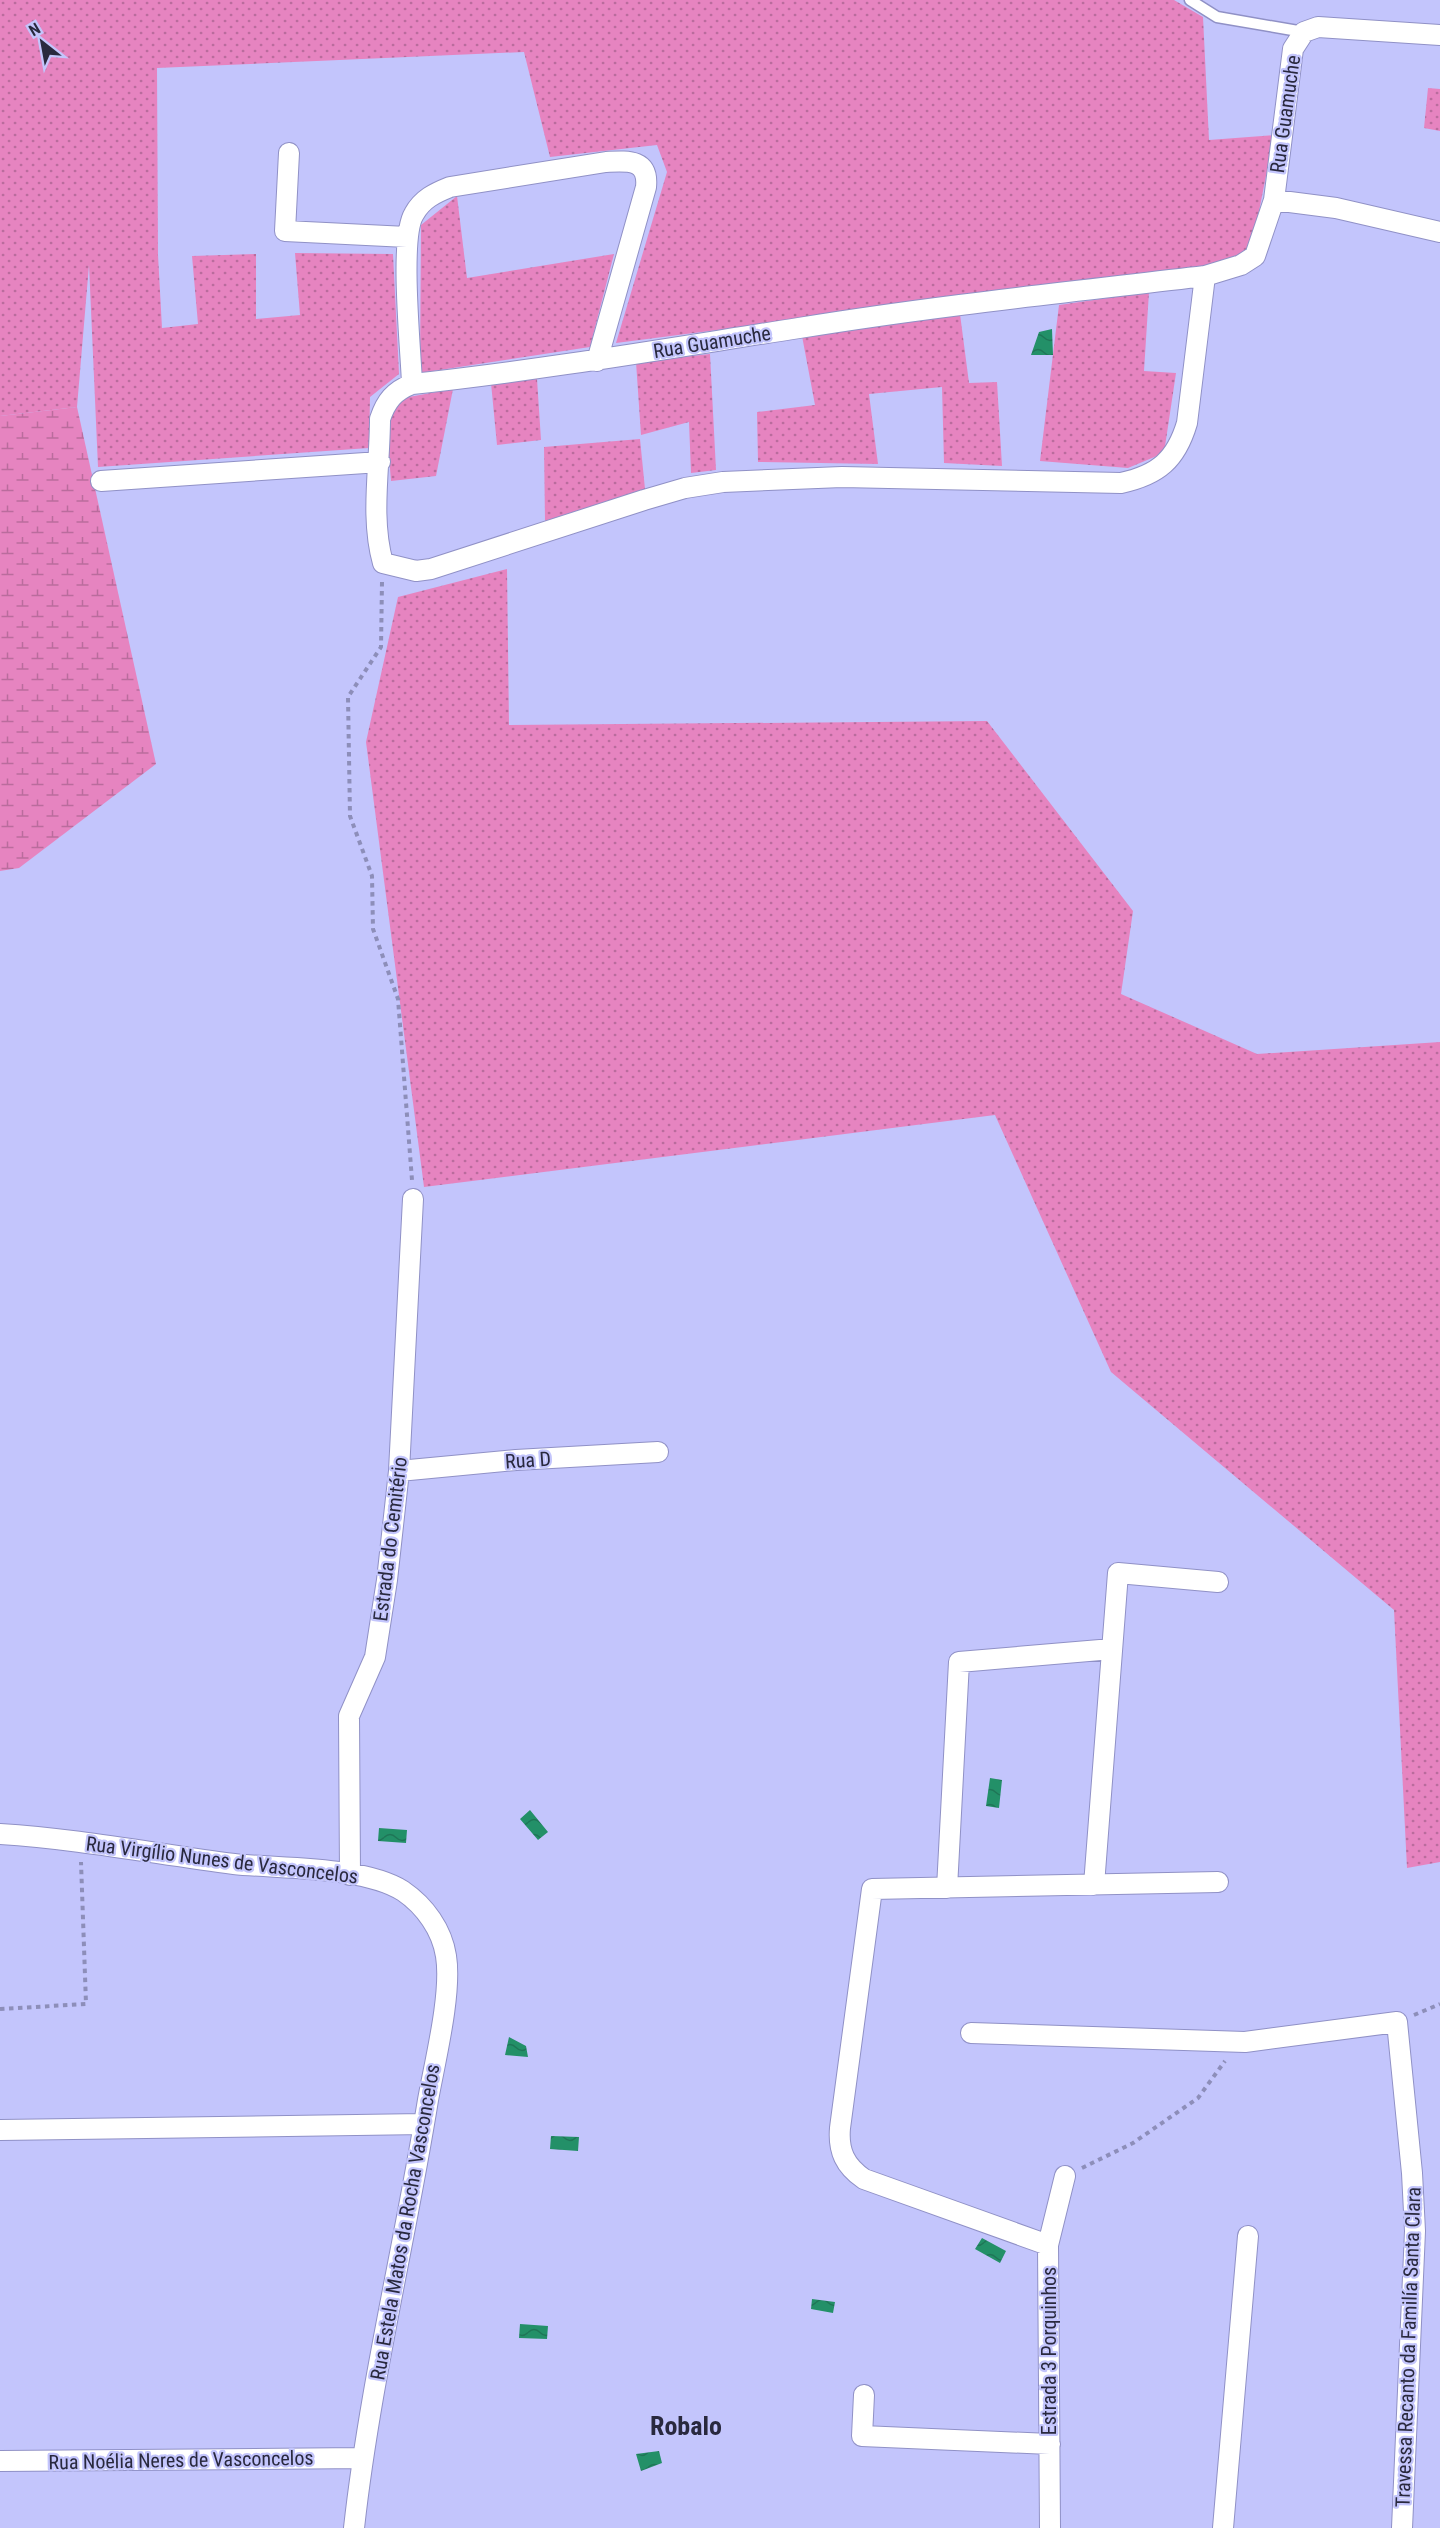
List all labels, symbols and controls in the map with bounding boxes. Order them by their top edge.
north arrow [12,12,72,72]
text: N [25,19,44,40]
street label: Rua Guamuche [1265,54,1305,174]
street label: Rua Guamuche [652,321,772,363]
street label: Rua D [504,1446,552,1474]
street label: Estrada do Cemitério [368,1456,412,1622]
street label: Rua Virgílio Nunes de Vasconcelos [85,1831,359,1889]
street label: Rua Estela Matos da Rocha Vasconcelos [365,2062,445,2382]
street label: Travessa Recanto da Familía Santa Clara [1390,2186,1426,2508]
street label: Estrada 3 Porquinhos [1037,2267,1061,2435]
district label: Robalo [650,2411,722,2441]
street label: Rua Noélia Neres de Vasconcelos [48,2446,314,2474]

